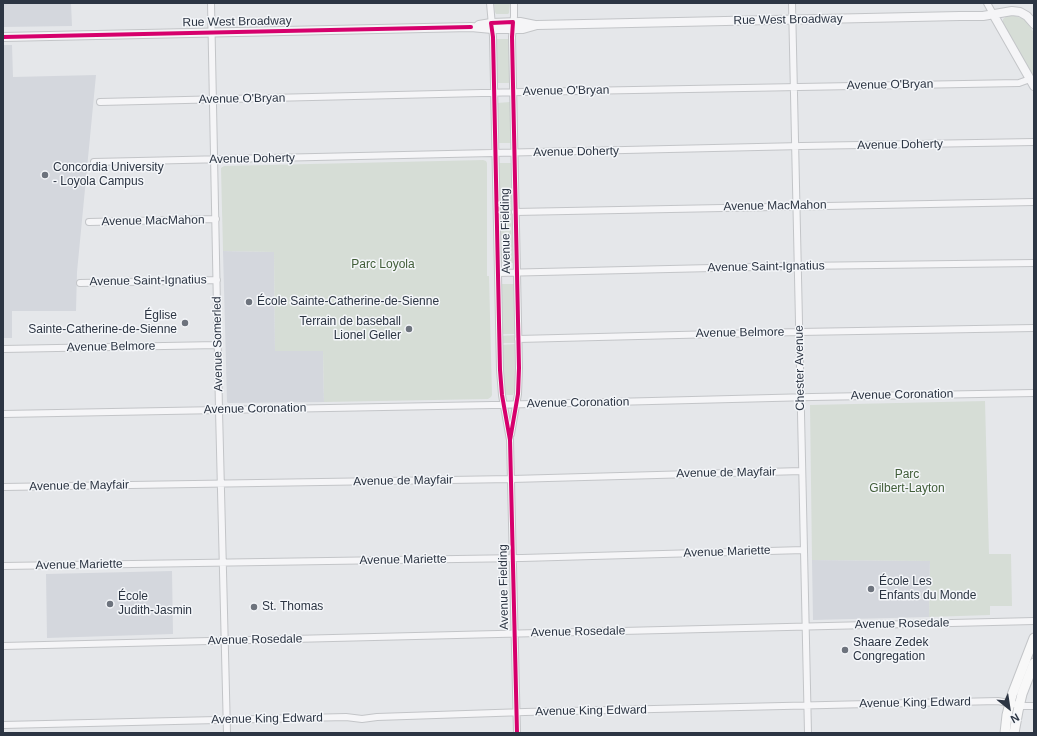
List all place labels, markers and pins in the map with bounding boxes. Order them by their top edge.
place label: Concordia University - Loyola Campus [53,161,164,189]
marker: Concordia University - Loyola Campus [40,170,50,180]
place label: École Sainte-Catherine-de-Sienne [257,295,439,309]
marker: École Sainte-Catherine-de-Sienne [244,297,254,307]
place label: Église Sainte-Catherine-de-Sienne [28,309,177,337]
place label: Terrain de baseball Lionel Geller [300,315,401,343]
marker: Église Sainte-Catherine-de-Sienne [180,318,190,328]
marker: Terrain de baseball Lionel Geller [404,324,414,334]
place label: École Les Enfants du Monde [879,575,976,603]
marker: École Les Enfants du Monde [866,584,876,594]
place label: École Judith-Jasmin [118,590,192,618]
marker: École Judith-Jasmin [105,599,115,609]
place label: St. Thomas [262,600,323,614]
marker: St. Thomas [249,602,259,612]
place label: Shaare Zedek Congregation [853,636,928,664]
marker: Shaare Zedek Congregation [840,645,850,655]

